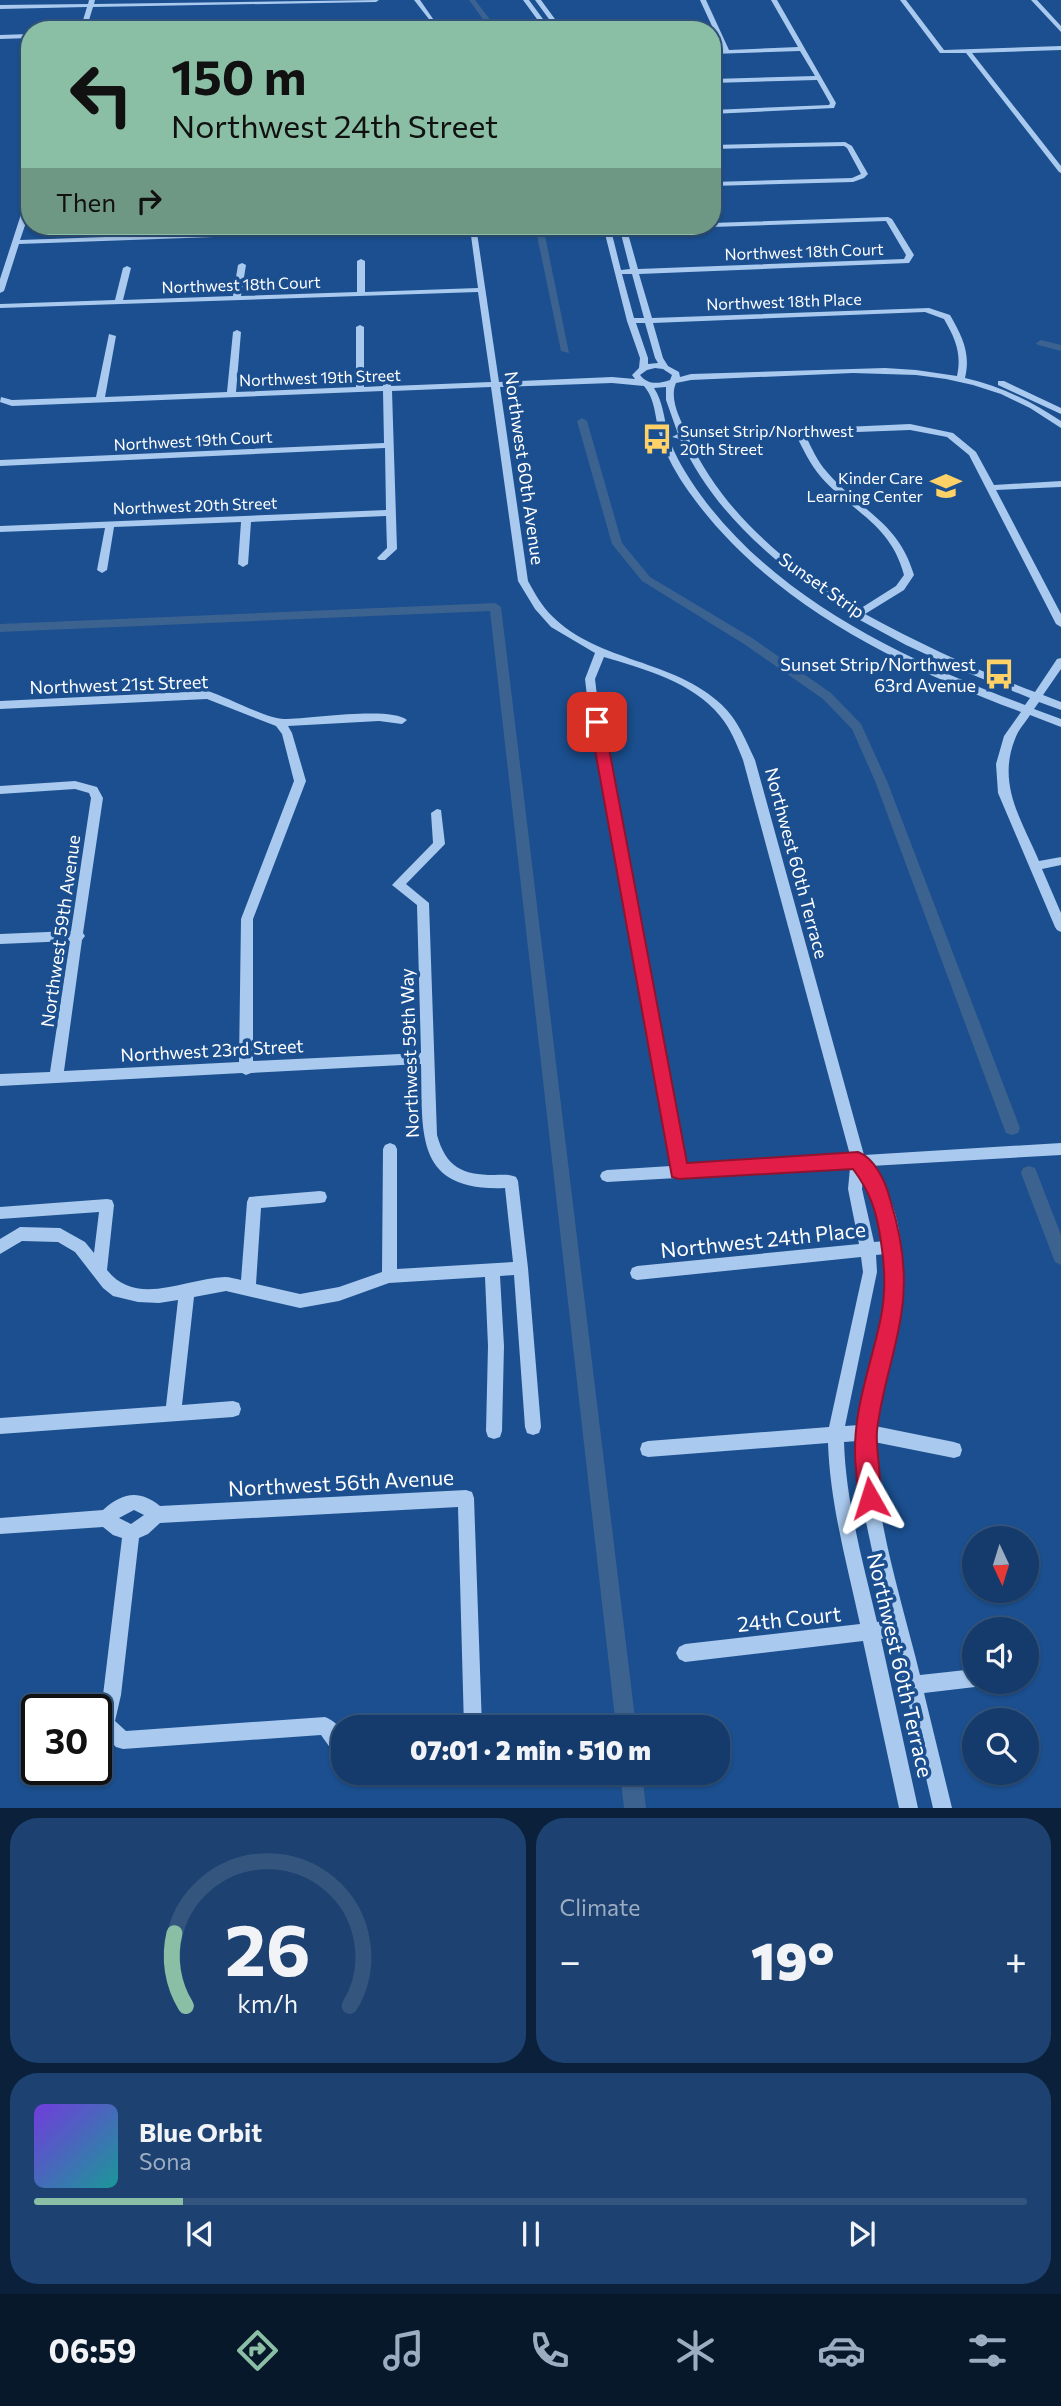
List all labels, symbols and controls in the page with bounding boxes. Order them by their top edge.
text: 150 m [171,45,306,105]
icon: left [56,49,147,140]
text: Northwest 24th Street [171,105,498,145]
icon: right [130,182,168,220]
text: Then [56,186,116,217]
street label: Northwest 18th Court [724,239,884,263]
street label: Northwest 18th Court [161,272,321,296]
street label: Northwest 18th Place [706,289,862,313]
street label: Northwest 19th Street [239,365,402,389]
street label: Northwest 60th Avenue [501,370,549,566]
place label: Sunset Strip/Northwest 20th Street [680,421,854,458]
bus stop icon: Sunset Strip/Northwest 20th Street [640,422,674,456]
street label: Northwest 19th Court [113,426,273,454]
place label: Kinder Care Learning Center [807,468,924,505]
school or university icon: Kinder Care Learning Center [929,469,963,503]
street label: Northwest 20th Street [112,493,278,517]
street label: Sunset Strip [775,547,869,623]
place label: Sunset Strip/Northwest 63rd Avenue [780,653,976,696]
bus stop icon: Sunset Strip/Northwest 63rd Avenue [982,657,1016,691]
street label: Northwest 21st Street [29,670,209,698]
pin [567,692,627,752]
icon: arrive [578,703,616,741]
street label: Northwest 60th Terrace [761,765,833,961]
street label: Northwest 59th Avenue [36,833,84,1029]
street label: Northwest 59th Way [395,968,423,1138]
street label: Northwest 23rd Street [120,1034,304,1066]
street label: Northwest 24th Place [659,1216,867,1262]
position arrow [833,1461,907,1535]
street label: Northwest 56th Avenue [227,1464,455,1500]
north arrow [962,1526,1040,1603]
map controls [962,1526,1039,1785]
street label: Northwest 60th Terrace [863,1550,939,1780]
street label: 24th Court [736,1600,842,1636]
button: sound [962,1617,1039,1694]
speed limit sign: 30 [21,1694,112,1785]
button: search [962,1708,1039,1785]
text: 07:01 · 2 min · 510 m [410,1734,651,1765]
text: Climate [560,1893,641,1921]
text: 26 [225,1903,311,1992]
text: 19° [751,1927,835,1991]
text: − [560,1936,581,1983]
text: + [1005,1936,1027,1983]
text: km/h [237,1988,298,2018]
text: Blue Orbit [139,2116,262,2147]
text: Sona [139,2147,191,2175]
icon: previous [181,2215,219,2253]
icon: pause [512,2215,550,2253]
icon: next [843,2215,881,2253]
icon: directions [233,2326,282,2375]
icon: music [379,2326,428,2375]
icon: phone [525,2326,574,2375]
icon: climate [671,2326,720,2375]
icon: car [817,2326,866,2375]
icon: filters [963,2326,1012,2375]
text: 06:59 [49,2330,136,2370]

